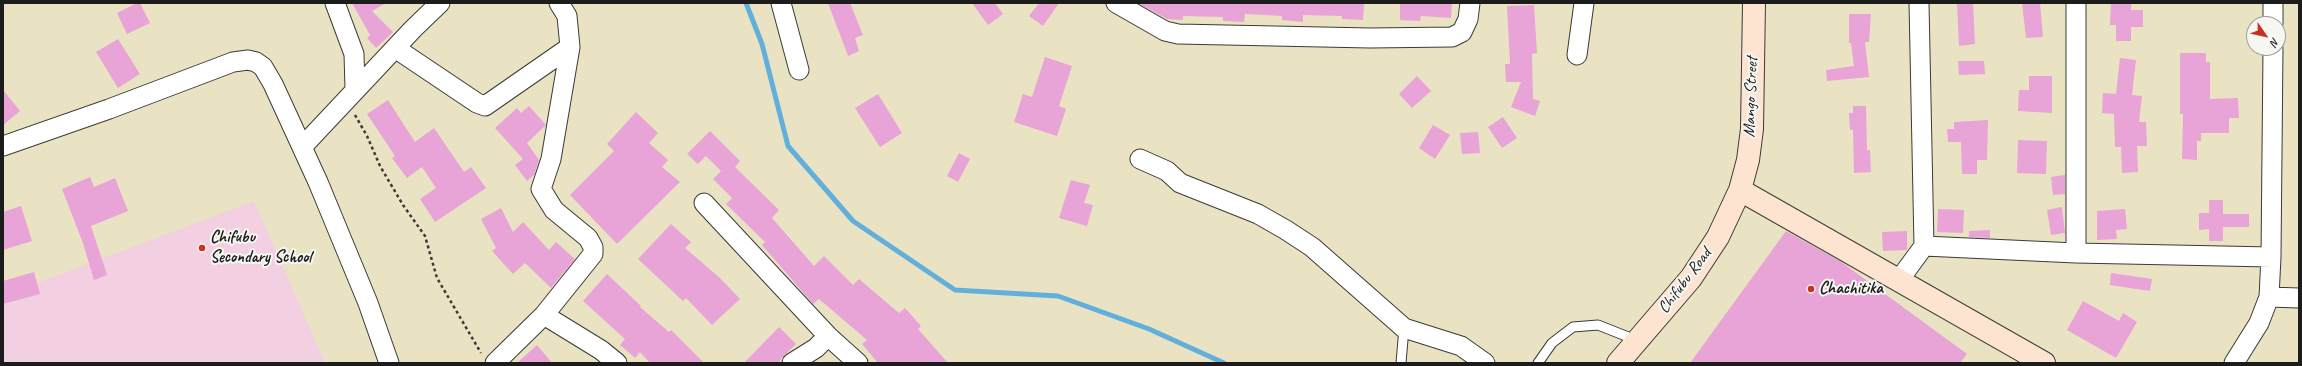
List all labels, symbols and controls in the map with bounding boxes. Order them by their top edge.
north arrow [2246,16,2286,56]
text: N [2267,35,2283,49]
street label: Mango Street [1739,56,1763,138]
place label: Chifubu Secondary School [210,228,311,268]
marker: Chifubu Secondary School [197,243,207,253]
street label: Chifubu Road [1654,244,1716,318]
place label: Chachitika [1819,279,1883,299]
marker: Chachitika [1806,284,1816,294]

